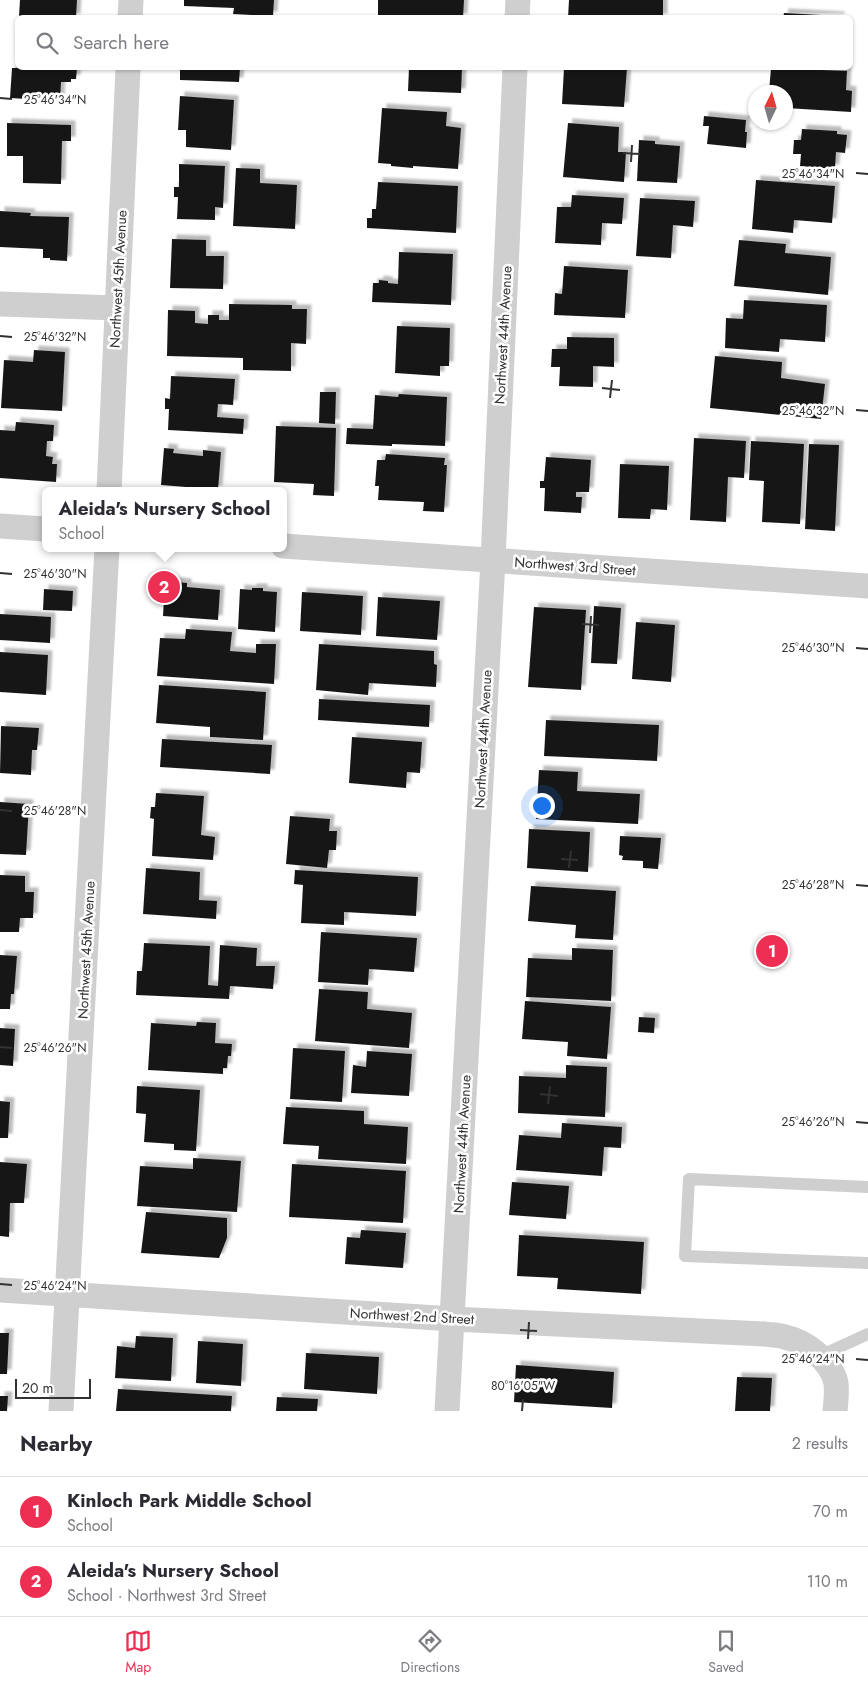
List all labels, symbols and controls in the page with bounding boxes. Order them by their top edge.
search box [15,15,853,70]
icon: search [33,29,61,57]
text: Search here [73,29,169,56]
north arrow [748,85,793,130]
text: 25°46'34"N [24,91,86,109]
text: 25°46'34"N [782,165,844,183]
street label: Northwest 45th Avenue [104,209,132,349]
street label: Northwest 44th Avenue [489,265,517,405]
text: 25°46'32"N [24,328,86,346]
text: 25°46'32"N [782,402,844,420]
popup [42,487,287,552]
text: Aleida's Nursery School [59,495,270,522]
text: School [59,522,105,545]
street label: Northwest 3rd Street [514,552,637,580]
text: 25°46'30"N [24,565,86,583]
pin: 2 [148,568,180,606]
text: 25°46'30"N [782,639,844,657]
street label: Northwest 44th Avenue [469,669,497,809]
your location [529,793,555,819]
text: 25°46'28"N [24,802,86,820]
text: 25°46'28"N [782,876,844,894]
street label: Northwest 45th Avenue [72,880,100,1020]
pin: 1 [756,932,788,970]
text: 25°46'26"N [24,1039,86,1057]
street label: Northwest 44th Avenue [448,1074,476,1214]
text: 25°46'26"N [782,1113,844,1131]
text: 25°46'24"N [24,1277,86,1295]
street label: Northwest 2nd Street [349,1303,475,1329]
text: 25°46'24"N [782,1350,844,1368]
scale bar [15,1376,91,1399]
text: 80°16'05"W [491,1377,555,1395]
text: 20 m [22,1378,54,1398]
text: Nearby [20,1429,92,1459]
text: 2 results [792,1432,848,1455]
text: Kinloch Park Middle School [67,1487,312,1514]
text: 1 [32,1500,40,1523]
text: 70 m [813,1500,848,1523]
text: School [67,1514,113,1537]
text: Aleida's Nursery School [67,1557,279,1584]
text: 2 [31,1570,41,1593]
text: 110 m [807,1570,848,1593]
text: School · Northwest 3rd Street [67,1584,266,1607]
tab: Map [124,1627,152,1677]
tab: Directions [401,1627,460,1677]
tab: Saved [708,1627,744,1677]

